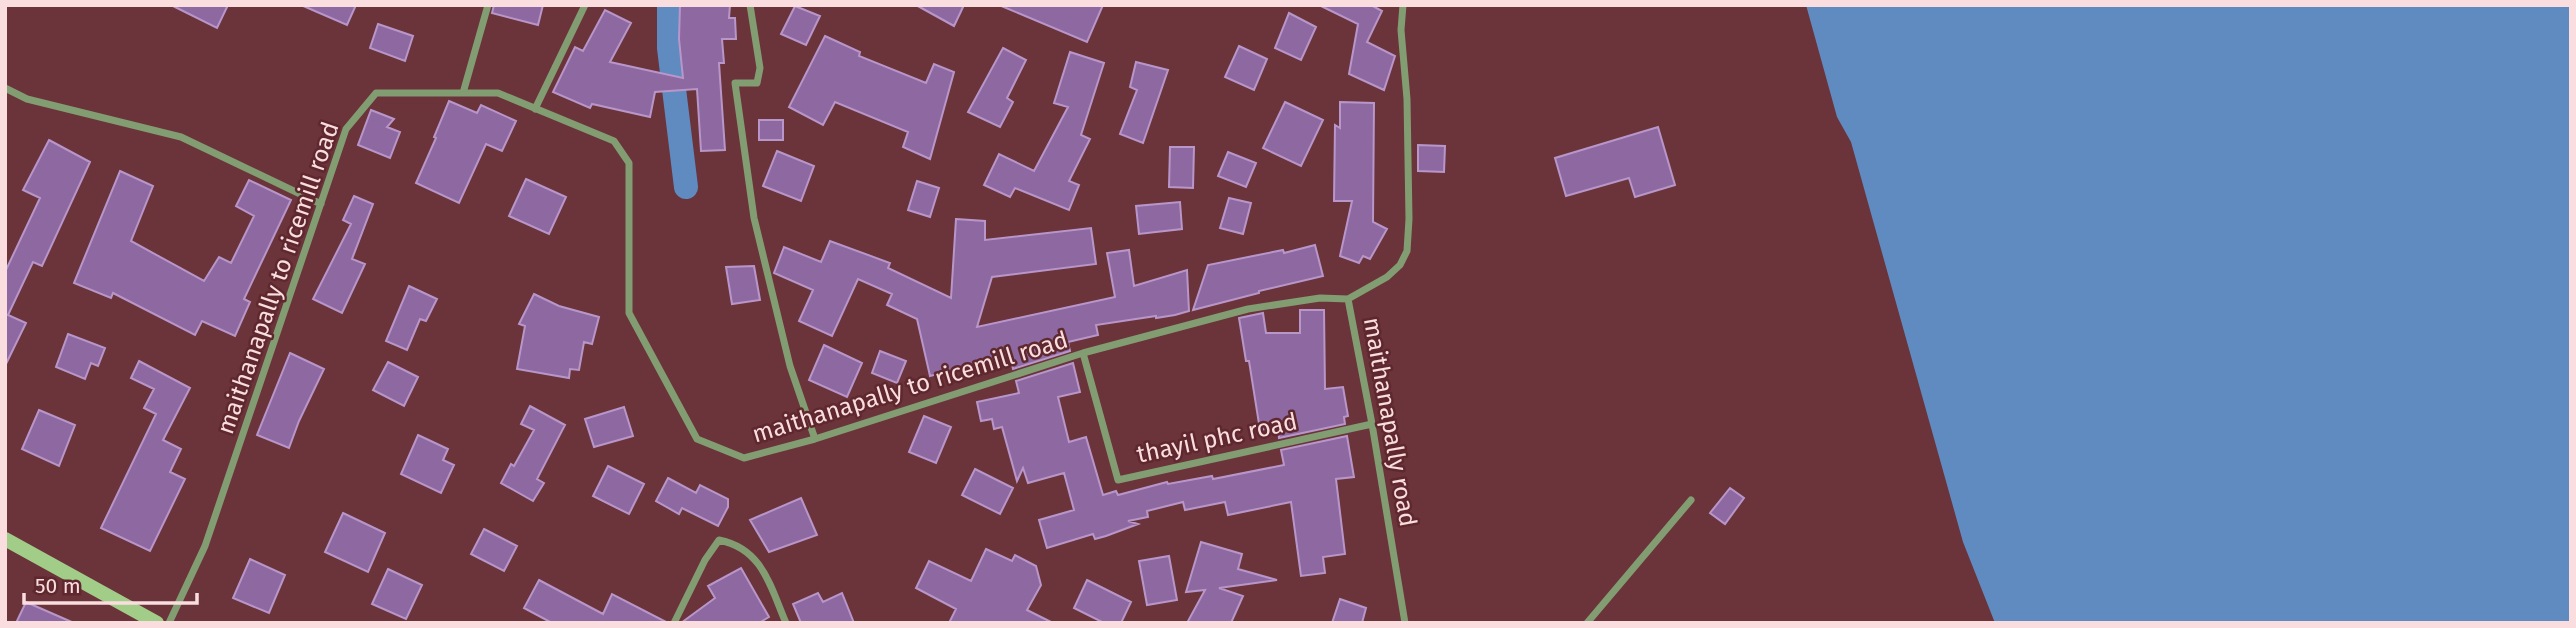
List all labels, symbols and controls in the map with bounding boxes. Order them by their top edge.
street label: maithanapally to ricemill road [211,118,345,438]
street label: maithanapally road [1358,315,1422,529]
street label: maithanapally to ricemill road [749,326,1071,448]
street label: thayil phc road [1134,407,1300,469]
scale bar [24,562,198,606]
text: 50 m [35,573,81,599]

